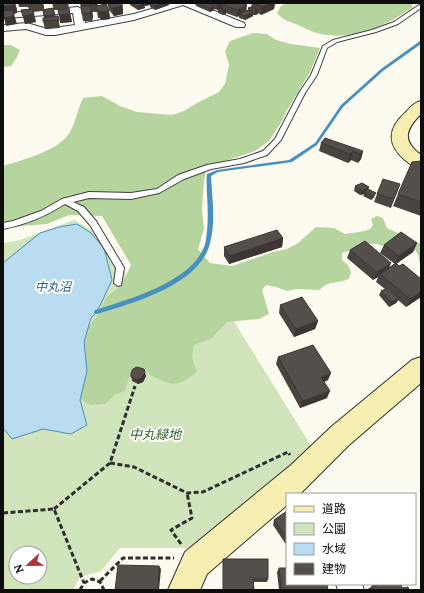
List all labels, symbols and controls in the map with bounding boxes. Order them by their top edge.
water label: 中丸沼 [35,279,73,294]
park label: 中丸緑地 [129,426,183,443]
legend [286,493,416,585]
text: 道路 [322,501,346,516]
text: 公園 [322,521,346,536]
text: 水域 [322,541,346,556]
north arrow [8,545,48,585]
text: 建物 [322,561,346,576]
text: N [10,562,27,575]

